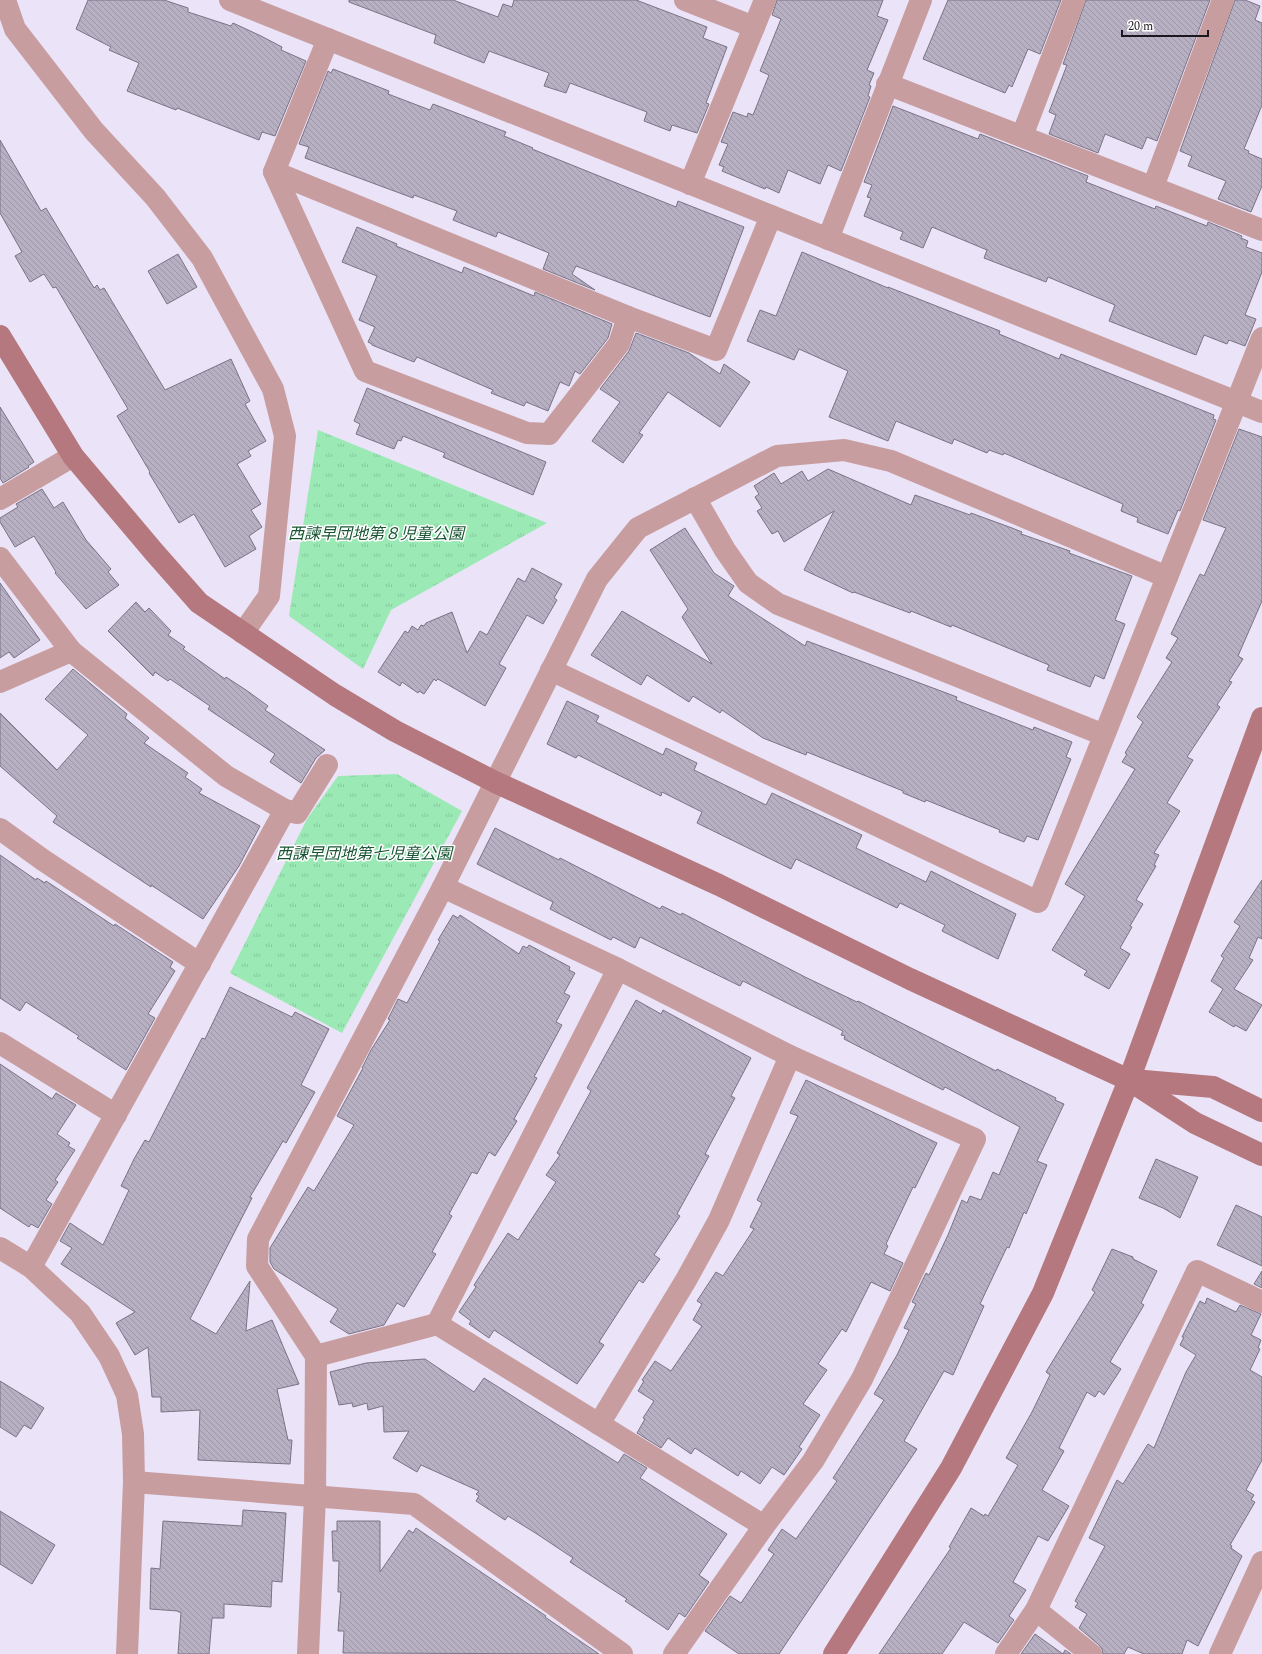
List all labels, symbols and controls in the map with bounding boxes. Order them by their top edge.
scale bar [1122,12,1208,38]
text: 20 m [1128,17,1153,36]
park label: 西諫早団地第８児童公園 [288,522,466,546]
park label: 西諌早団地第七児童公園 [276,842,454,866]

